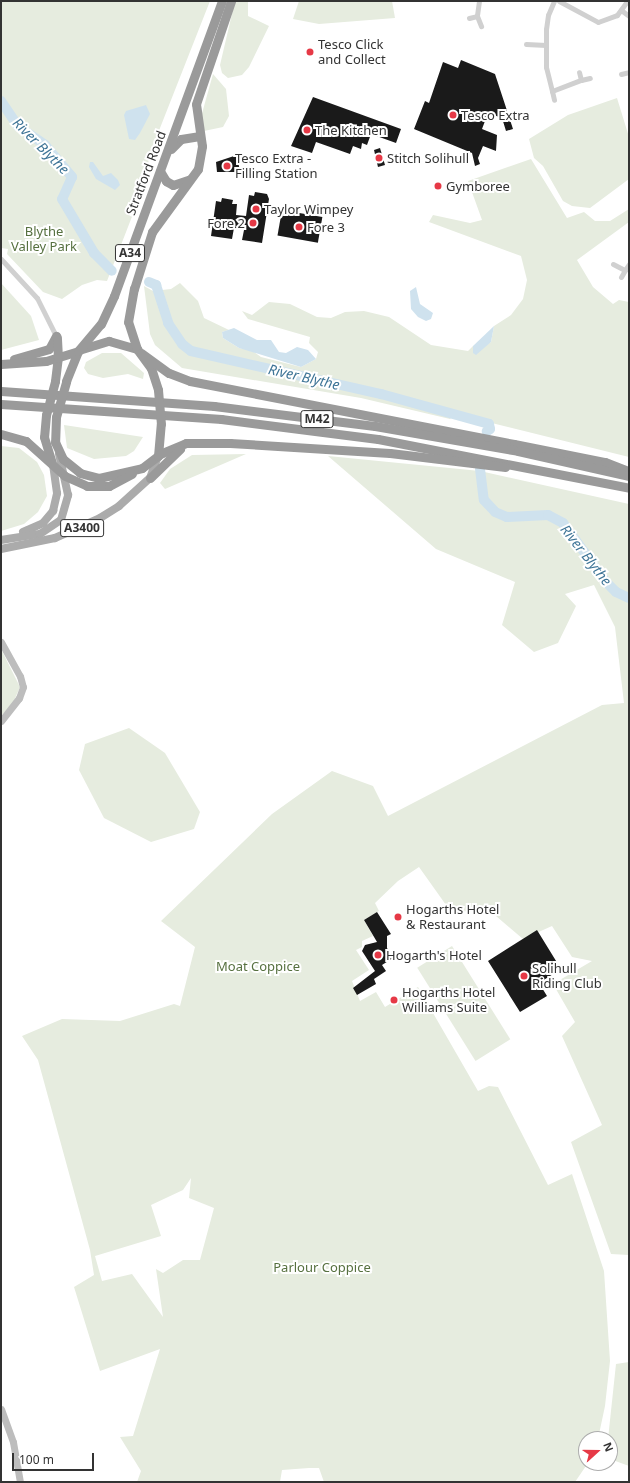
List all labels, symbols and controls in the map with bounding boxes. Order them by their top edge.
place label: Tesco Click and Collect [318,37,386,68]
marker: Tesco Click and Collect [305,47,315,57]
place label: Tesco Extra [461,107,530,123]
marker: Tesco Extra [448,110,458,120]
water label: River Blythe [9,114,73,178]
place label: The Kitchen [315,122,387,138]
marker: The Kitchen [302,125,312,135]
street label: Stratford Road [123,129,169,217]
place label: Stitch Solihull [387,150,469,166]
place label: Tesco Extra - Filling Station [235,151,318,182]
marker: Stitch Solihull [374,153,384,163]
marker: Tesco Extra - Filling Station [222,161,232,171]
place label: Gymboree [446,178,510,194]
marker: Gymboree [433,181,443,191]
place label: Taylor Wimpey [264,201,353,217]
marker: Taylor Wimpey [251,204,261,214]
place label: Fore 2 [207,215,245,231]
marker: Fore 2 [248,218,258,228]
place label: Fore 3 [307,219,345,235]
marker: Fore 3 [294,222,304,232]
park label: Blythe Valley Park [11,224,77,255]
road number: A34 [114,243,146,263]
water label: River Blythe [267,361,341,393]
road number: M42 [300,409,334,429]
road number: A3400 [60,518,104,538]
water label: River Blythe [557,521,615,589]
place label: Hogarths Hotel & Restaurant [406,902,499,933]
marker: Hogarths Hotel & Restaurant [393,912,403,922]
place label: Hogarth's Hotel [386,947,482,963]
marker: Hogarth's Hotel [373,950,383,960]
park label: Moat Coppice [216,958,300,974]
place label: Solihull Riding Club [532,961,602,992]
marker: Solihull Riding Club [519,971,529,981]
place label: Hogarths Hotel Williams Suite [402,985,495,1016]
marker: Hogarths Hotel Williams Suite [389,995,399,1005]
park label: Parlour Coppice [273,1259,371,1275]
north arrow [578,1431,618,1471]
text: N [600,1440,617,1454]
scale bar [14,1445,96,1471]
text: 100 m [19,1451,54,1468]

